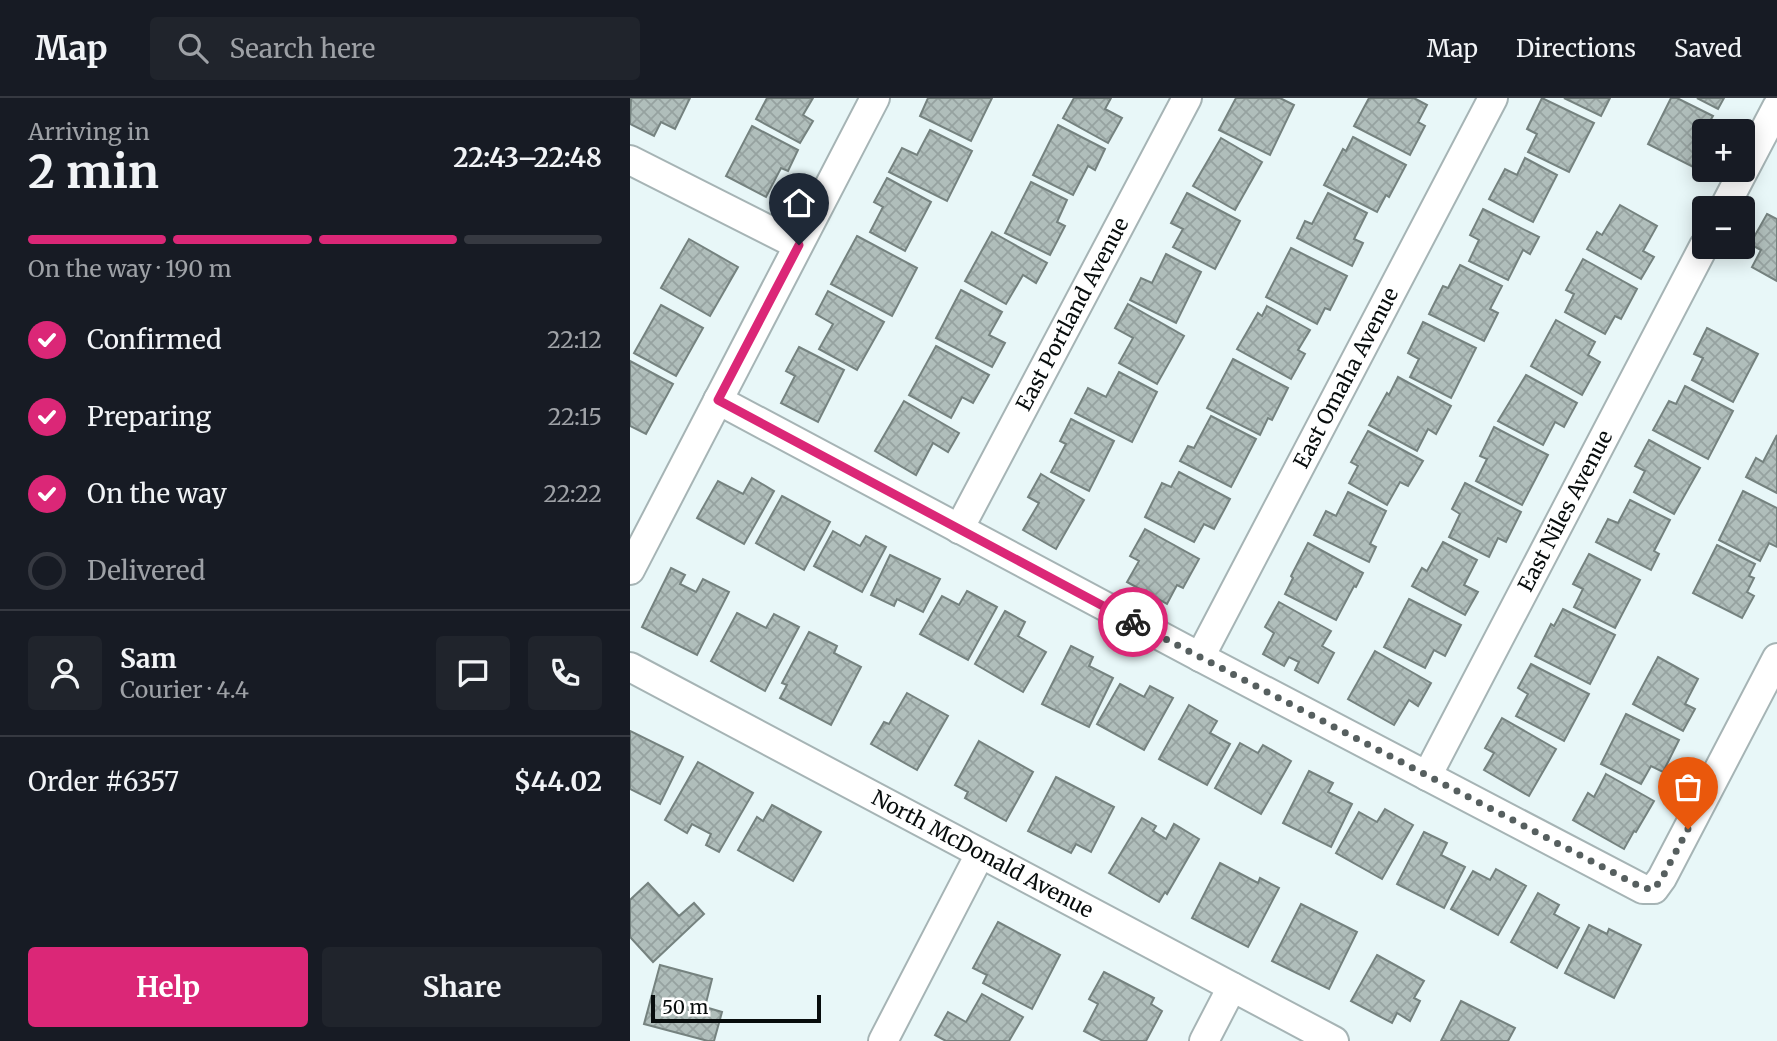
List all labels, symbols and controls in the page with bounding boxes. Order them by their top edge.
search box [150,17,640,80]
text: Map [35,28,108,69]
icon: search [174,29,212,67]
text: Search here [230,32,375,65]
text: Map [1427,33,1478,64]
text: Directions [1516,33,1636,64]
text: Saved [1674,33,1742,64]
text: Arriving in [28,117,150,146]
map controls [1692,119,1755,259]
button: + [1692,119,1755,182]
text: 22:43–22:48 [453,141,602,174]
text: 2 min [28,143,159,201]
pin [769,173,829,245]
icon: home [780,184,818,222]
button: − [1692,196,1755,259]
street label: East Portland Avenue [1010,213,1134,415]
text: On the way · 190 m [28,254,232,283]
street label: East Omaha Avenue [1287,283,1404,473]
icon: check [28,321,66,359]
text: Confirmed [87,323,222,356]
text: 22:12 [547,325,602,354]
icon: check [28,398,66,436]
text: Preparing [87,400,211,433]
text: 22:15 [548,402,602,431]
street label: East Niles Avenue [1512,425,1618,596]
icon: check [28,475,66,513]
text: On the way [87,477,227,510]
text: 22:22 [543,479,602,508]
text: Delivered [87,554,206,587]
courier [1098,587,1168,657]
icon: bike [1114,603,1152,641]
button: person [28,636,102,710]
button: chat [436,636,510,710]
button: phone [528,636,602,710]
text: Sam [120,642,177,675]
text: Courier · 4.4 [120,675,249,704]
pin [1658,757,1718,829]
text: Order #6357 [28,765,179,798]
text: $44.02 [514,765,602,798]
icon: bag [1669,768,1707,806]
street label: North McDonald Avenue [867,784,1098,924]
button: Help [28,947,308,1027]
button: Share [322,947,602,1027]
scale bar [651,992,821,1024]
text: 50 m [662,995,708,1019]

